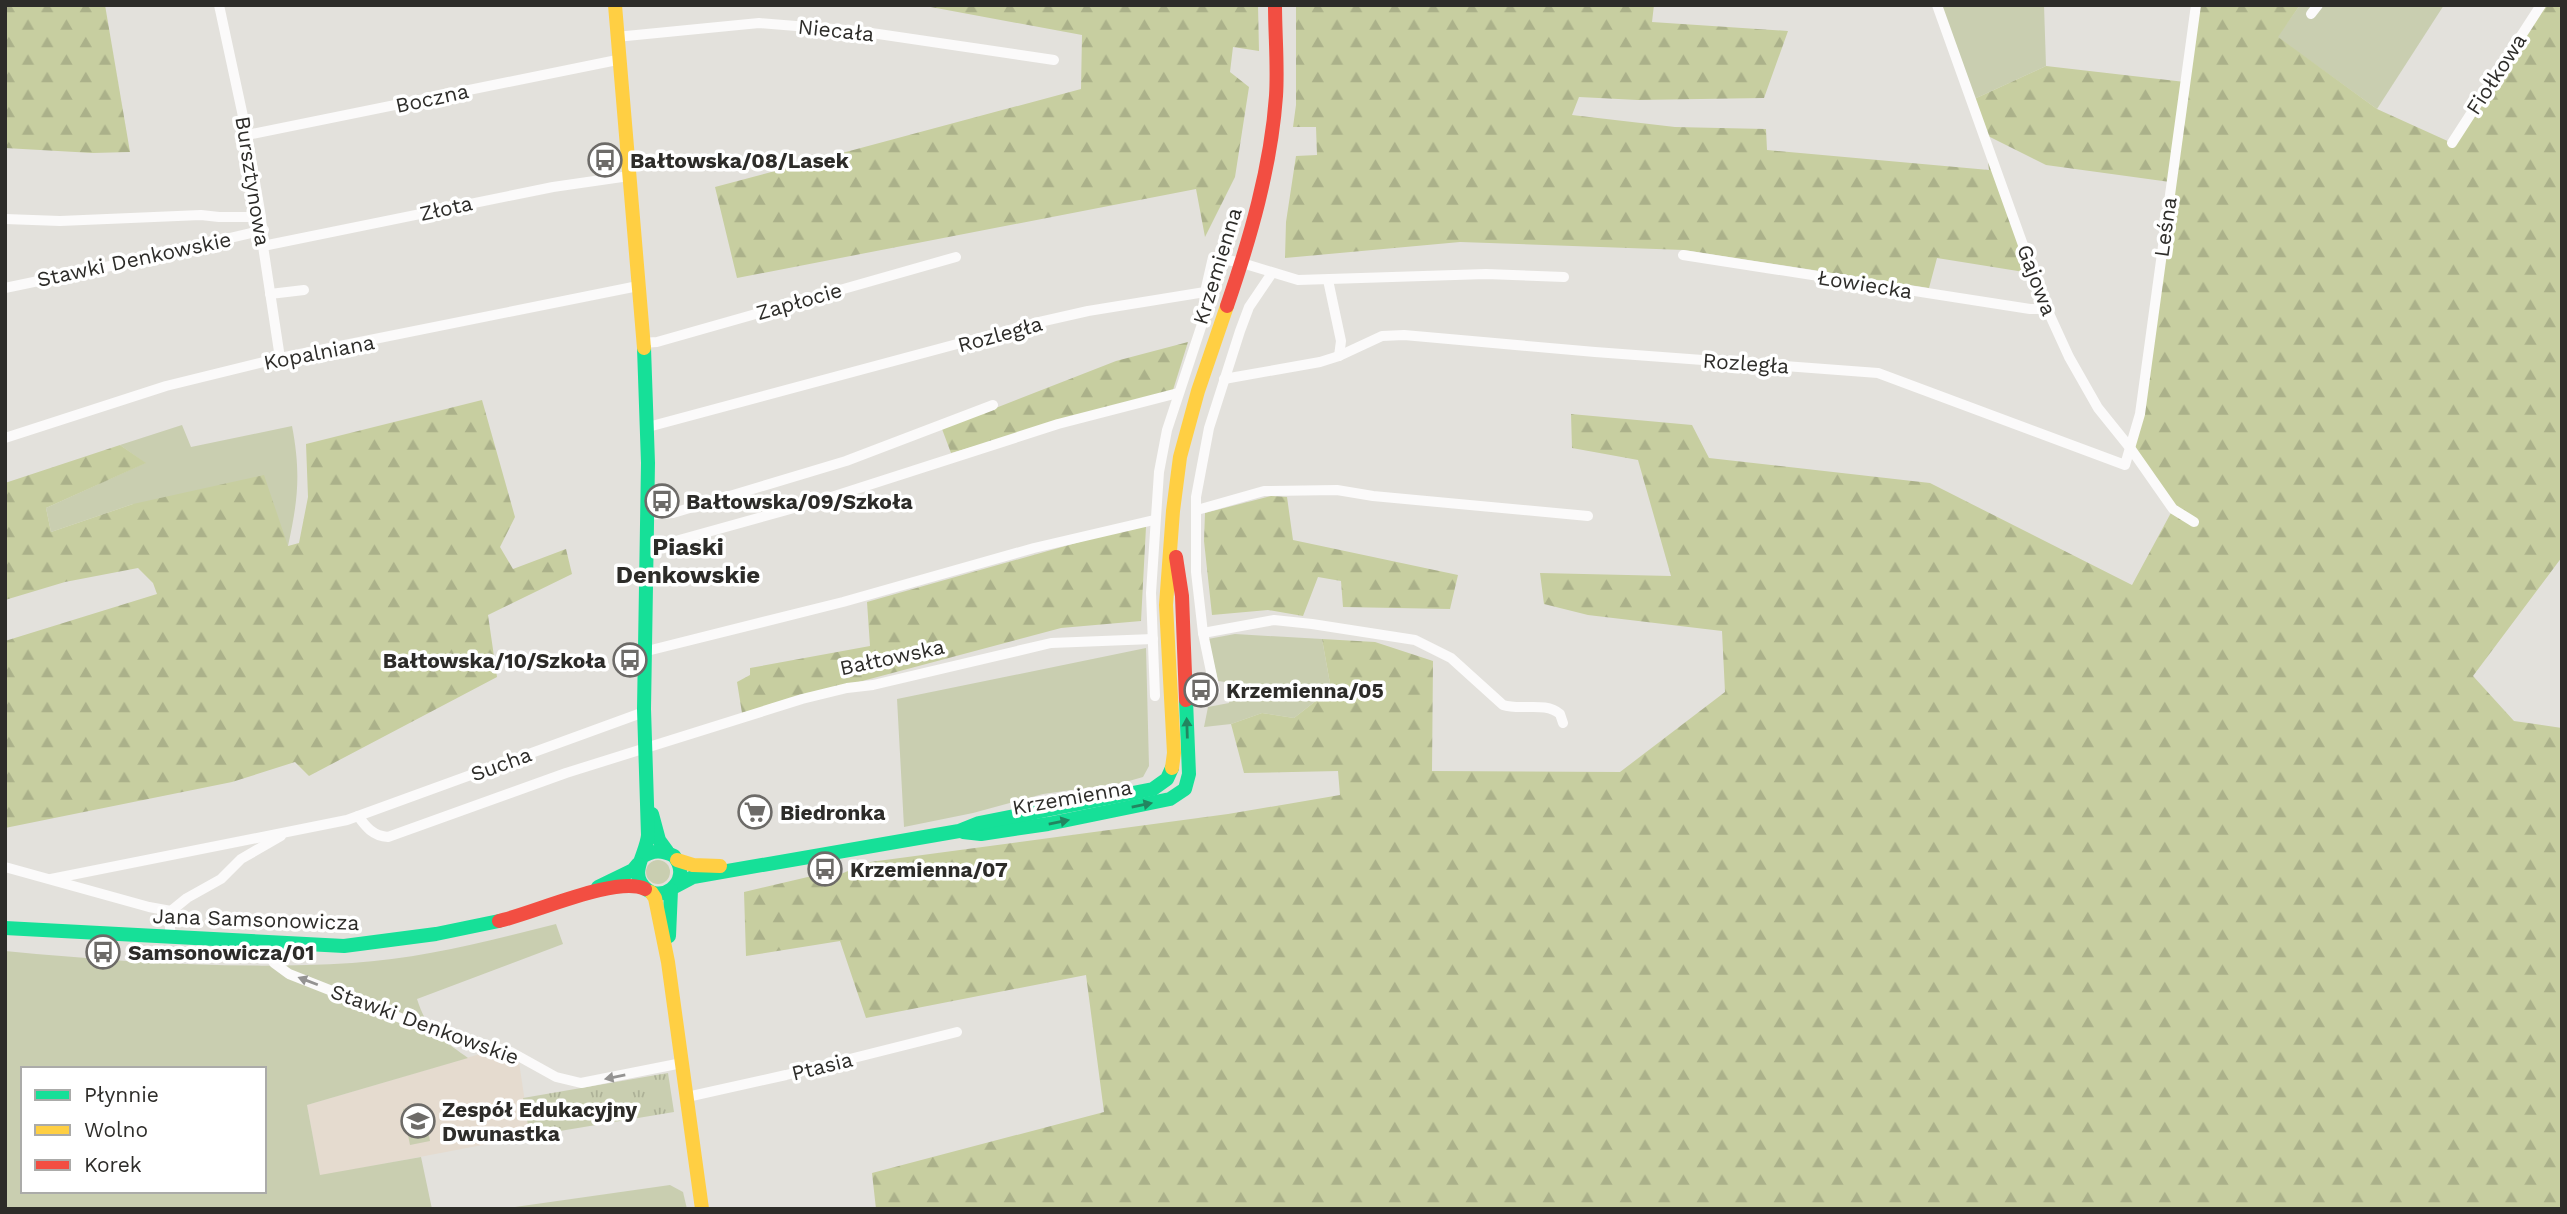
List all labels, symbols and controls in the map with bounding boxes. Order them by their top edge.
street label: Niecała [797,14,875,46]
street label: Fiołkowa [2461,29,2532,119]
street label: Boczna [393,78,471,118]
street label: Bursztynowa [230,114,276,248]
bus stop icon: Bałtowska/08/Lasek [586,141,624,179]
place label: Bałtowska/08/Lasek [630,148,850,173]
street label: Złota [417,190,475,226]
street label: Leśna [2148,195,2182,259]
street label: Krzemienna [1187,204,1247,328]
street label: Stawki Denkowskie [34,226,234,292]
street label: Gajowa [2012,241,2062,319]
street label: Łowiecka [1816,264,1914,304]
street label: Zapłocie [753,277,845,325]
street label: Rozległa [955,311,1045,357]
street label: Kopalniana [261,329,377,375]
street label: Rozległa [1702,348,1790,379]
bus stop icon: Bałtowska/09/Szkoła [643,482,681,520]
place label: Bałtowska/09/Szkoła [686,489,913,514]
district label: Piaski Denkowskie [616,533,760,589]
street label: Bałtowska [837,634,947,680]
bus stop icon: Bałtowska/10/Szkoła [611,641,649,679]
place label: Bałtowska/10/Szkoła [383,648,607,673]
bus stop icon: Krzemienna/05 [1182,671,1220,709]
place label: Krzemienna/05 [1226,678,1384,703]
one-way arrow [1182,717,1193,739]
street label: Sucha [467,741,535,787]
street label: Krzemienna [1010,774,1134,820]
supermarket icon: Biedronka [736,793,774,831]
one-way arrow [1131,799,1153,810]
place label: Biedronka [780,800,886,825]
one-way arrow [1049,816,1071,827]
bus stop icon: Krzemienna/07 [806,850,844,888]
place label: Krzemienna/07 [850,857,1008,882]
street label: Jana Samsonowicza [152,903,360,935]
bus stop icon: Samsonowicza/01 [84,933,122,971]
place label: Samsonowicza/01 [128,940,314,965]
one-way arrow [297,976,318,987]
street label: Stawki Denkowskie [328,978,522,1070]
street label: Ptasia [789,1046,855,1086]
legend [21,1067,266,1193]
one-way arrow [604,1071,626,1082]
text: Płynnie [84,1082,159,1107]
place label: Zespół Edukacyjny Dwunastka [442,1097,637,1146]
school or university icon: Zespół Edukacyjny Dwunastka [399,1102,437,1140]
text: Wolno [84,1117,148,1142]
text: Korek [84,1152,142,1177]

